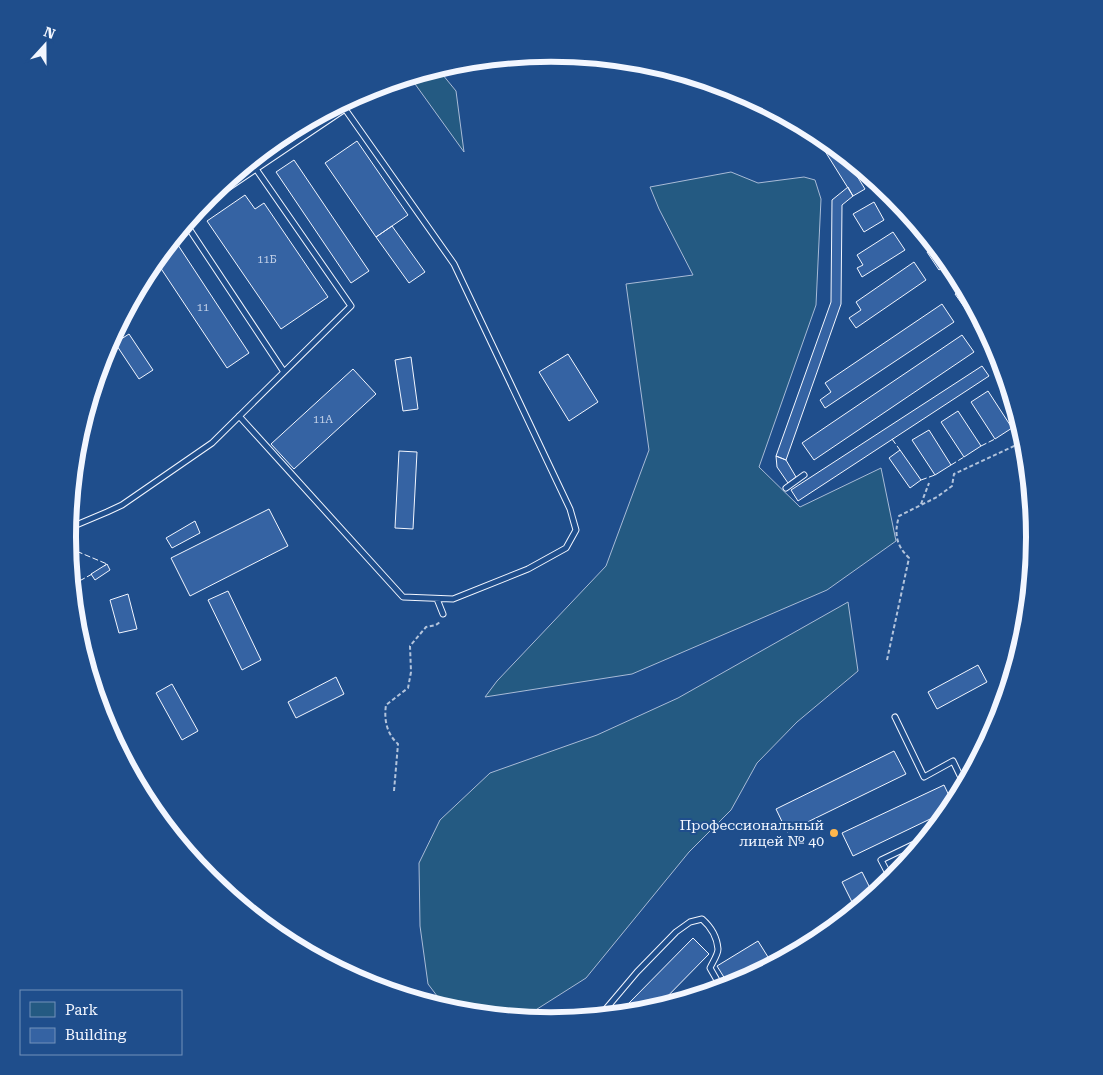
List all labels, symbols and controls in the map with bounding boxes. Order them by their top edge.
north arrow [20,20,70,70]
text: N [42,23,58,42]
house number: 11Б [257,253,277,266]
house number: 11 [197,301,209,314]
house number: 11А [313,413,333,426]
place label: Профессиональный лицей № 40 [680,817,824,849]
marker: Профессиональный лицей № 40 [828,827,840,839]
legend [20,990,182,1055]
text: Park [65,1001,99,1019]
text: Building [65,1026,127,1044]

